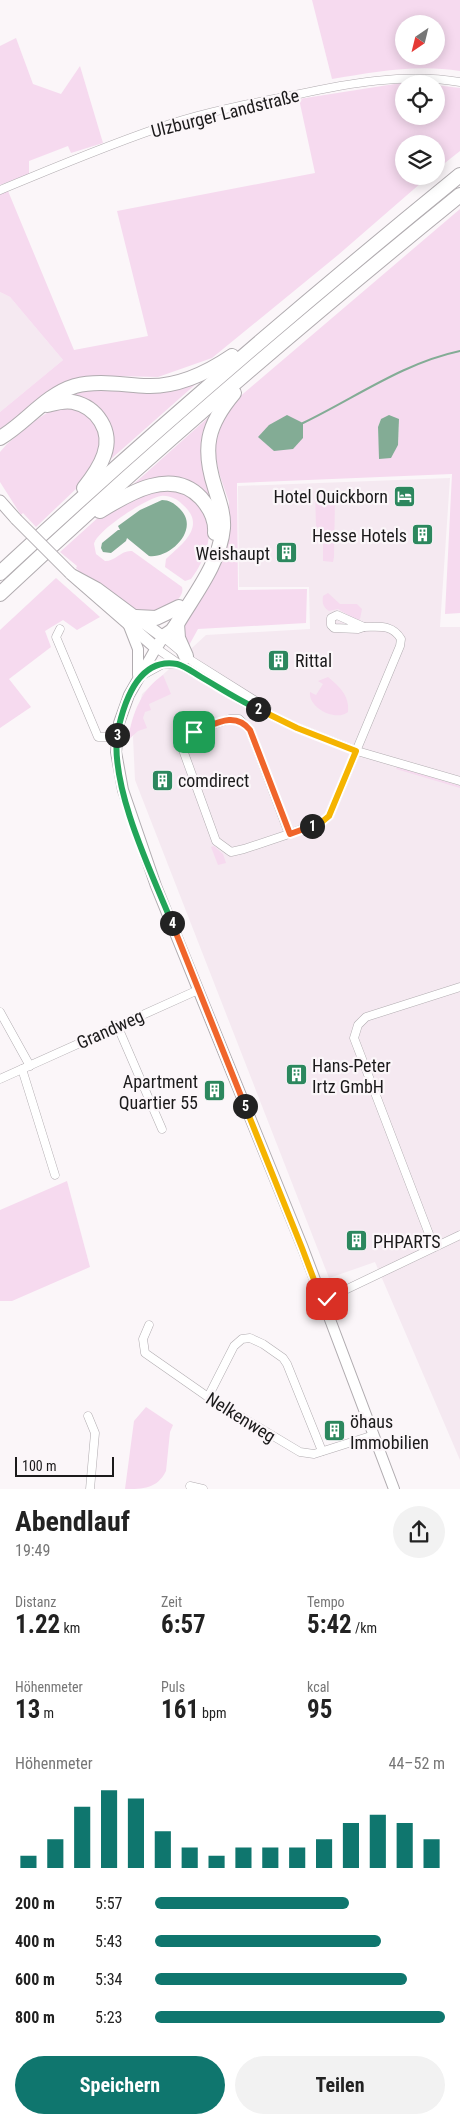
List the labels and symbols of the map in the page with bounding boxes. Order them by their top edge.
north arrow [395,15,445,65]
street label: Ulzburger Landstraße [149,84,301,142]
hotel icon: Hotel Quickborn [392,484,416,508]
place label: Hotel Quickborn [274,486,388,507]
building icon: Hesse Hotels [411,523,435,547]
place label: Hesse Hotels [312,525,407,546]
building icon: Weishaupt [274,541,298,565]
place label: Weishaupt [196,543,270,564]
building icon: Rittal [267,648,291,672]
place label: Rittal [295,650,332,671]
pin: 2 [246,696,270,722]
pin [173,711,215,753]
pin: 3 [104,722,130,748]
building icon: comdirect [150,768,174,792]
place label: comdirect [178,770,249,791]
pin: 1 [300,814,324,838]
pin: 4 [160,910,184,936]
street label: Grandweg [73,1005,147,1053]
place label: Hans-Peter Irtz GmbH [312,1055,391,1097]
building icon: Hans-Peter Irtz GmbH [284,1063,308,1087]
place label: Apartment Quartier 55 [119,1071,198,1113]
building icon: Apartment Quartier 55 [202,1079,226,1103]
pin: 5 [232,1094,258,1118]
building icon: PHPARTS [345,1229,369,1253]
place label: PHPARTS [373,1231,441,1252]
pin [306,1278,348,1320]
street label: Nelkenweg [202,1387,280,1447]
place label: öhaus Immobilien [350,1411,429,1453]
building icon: öhaus Immobilien [322,1419,346,1443]
scale bar [15,1454,114,1477]

